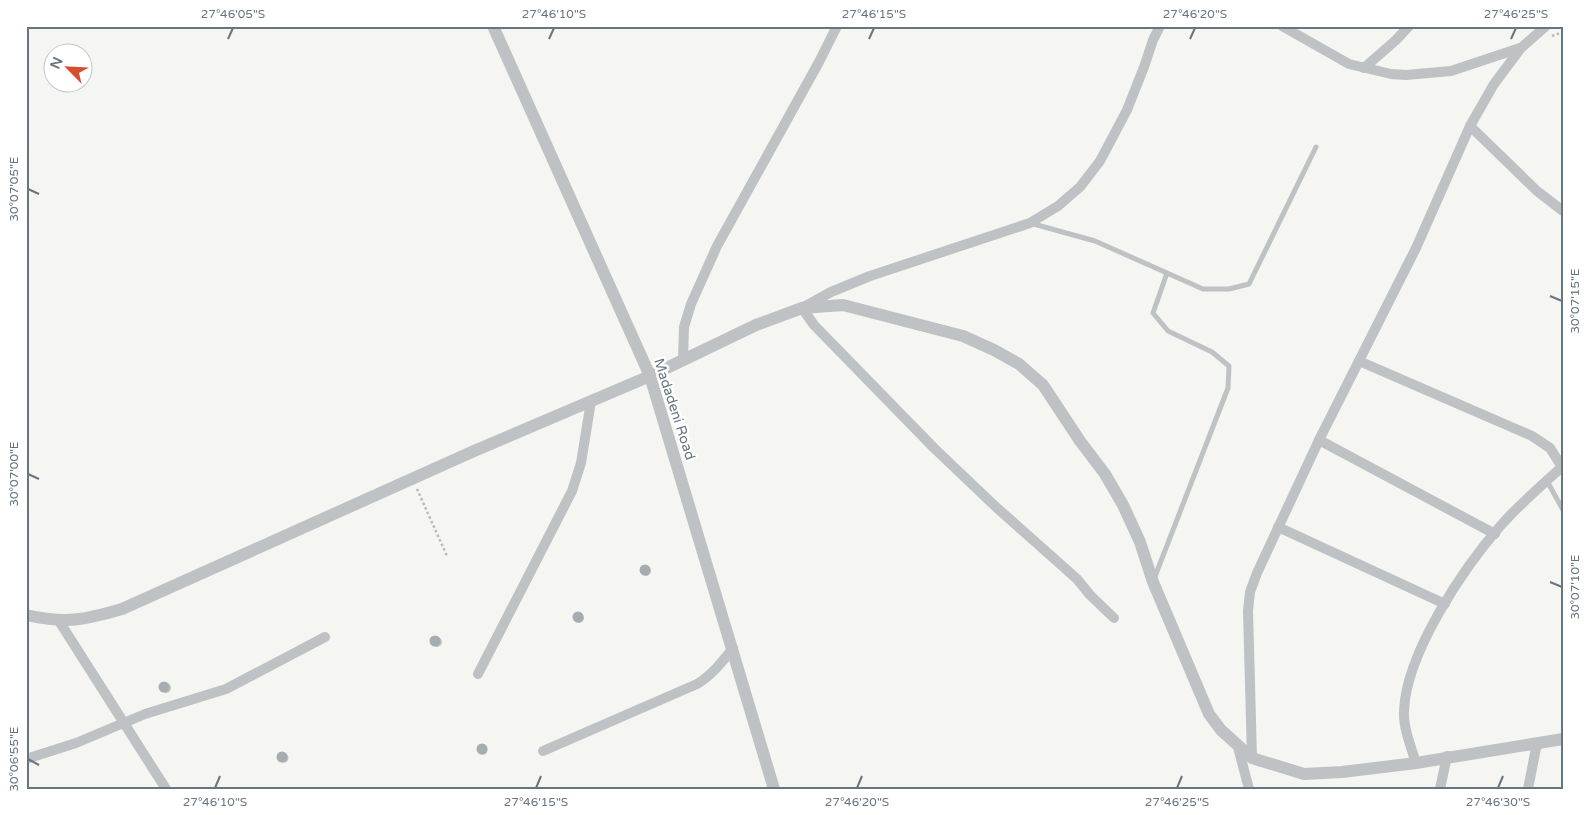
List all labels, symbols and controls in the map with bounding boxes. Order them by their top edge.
text: 27°46'05"S [201,7,265,21]
text: 27°46'10"S [522,7,586,21]
text: 27°46'15"S [842,7,906,21]
text: 27°46'20"S [1163,7,1227,21]
text: 27°46'25"S [1484,7,1548,21]
north arrow [42,42,92,92]
text: N [47,54,67,72]
text: 30°07'05"E [7,156,21,222]
text: 30°07'15"E [1568,268,1582,334]
street label: Madadeni Road [650,356,699,462]
text: 30°07'00"E [7,441,21,507]
text: 30°07'10"E [1568,554,1582,620]
text: 30°06'55"E [7,726,21,792]
text: 27°46'10"S [183,795,247,809]
text: 27°46'15"S [504,795,568,809]
text: 27°46'20"S [825,795,889,809]
text: 27°46'25"S [1145,795,1209,809]
text: 27°46'30"S [1466,795,1530,809]

